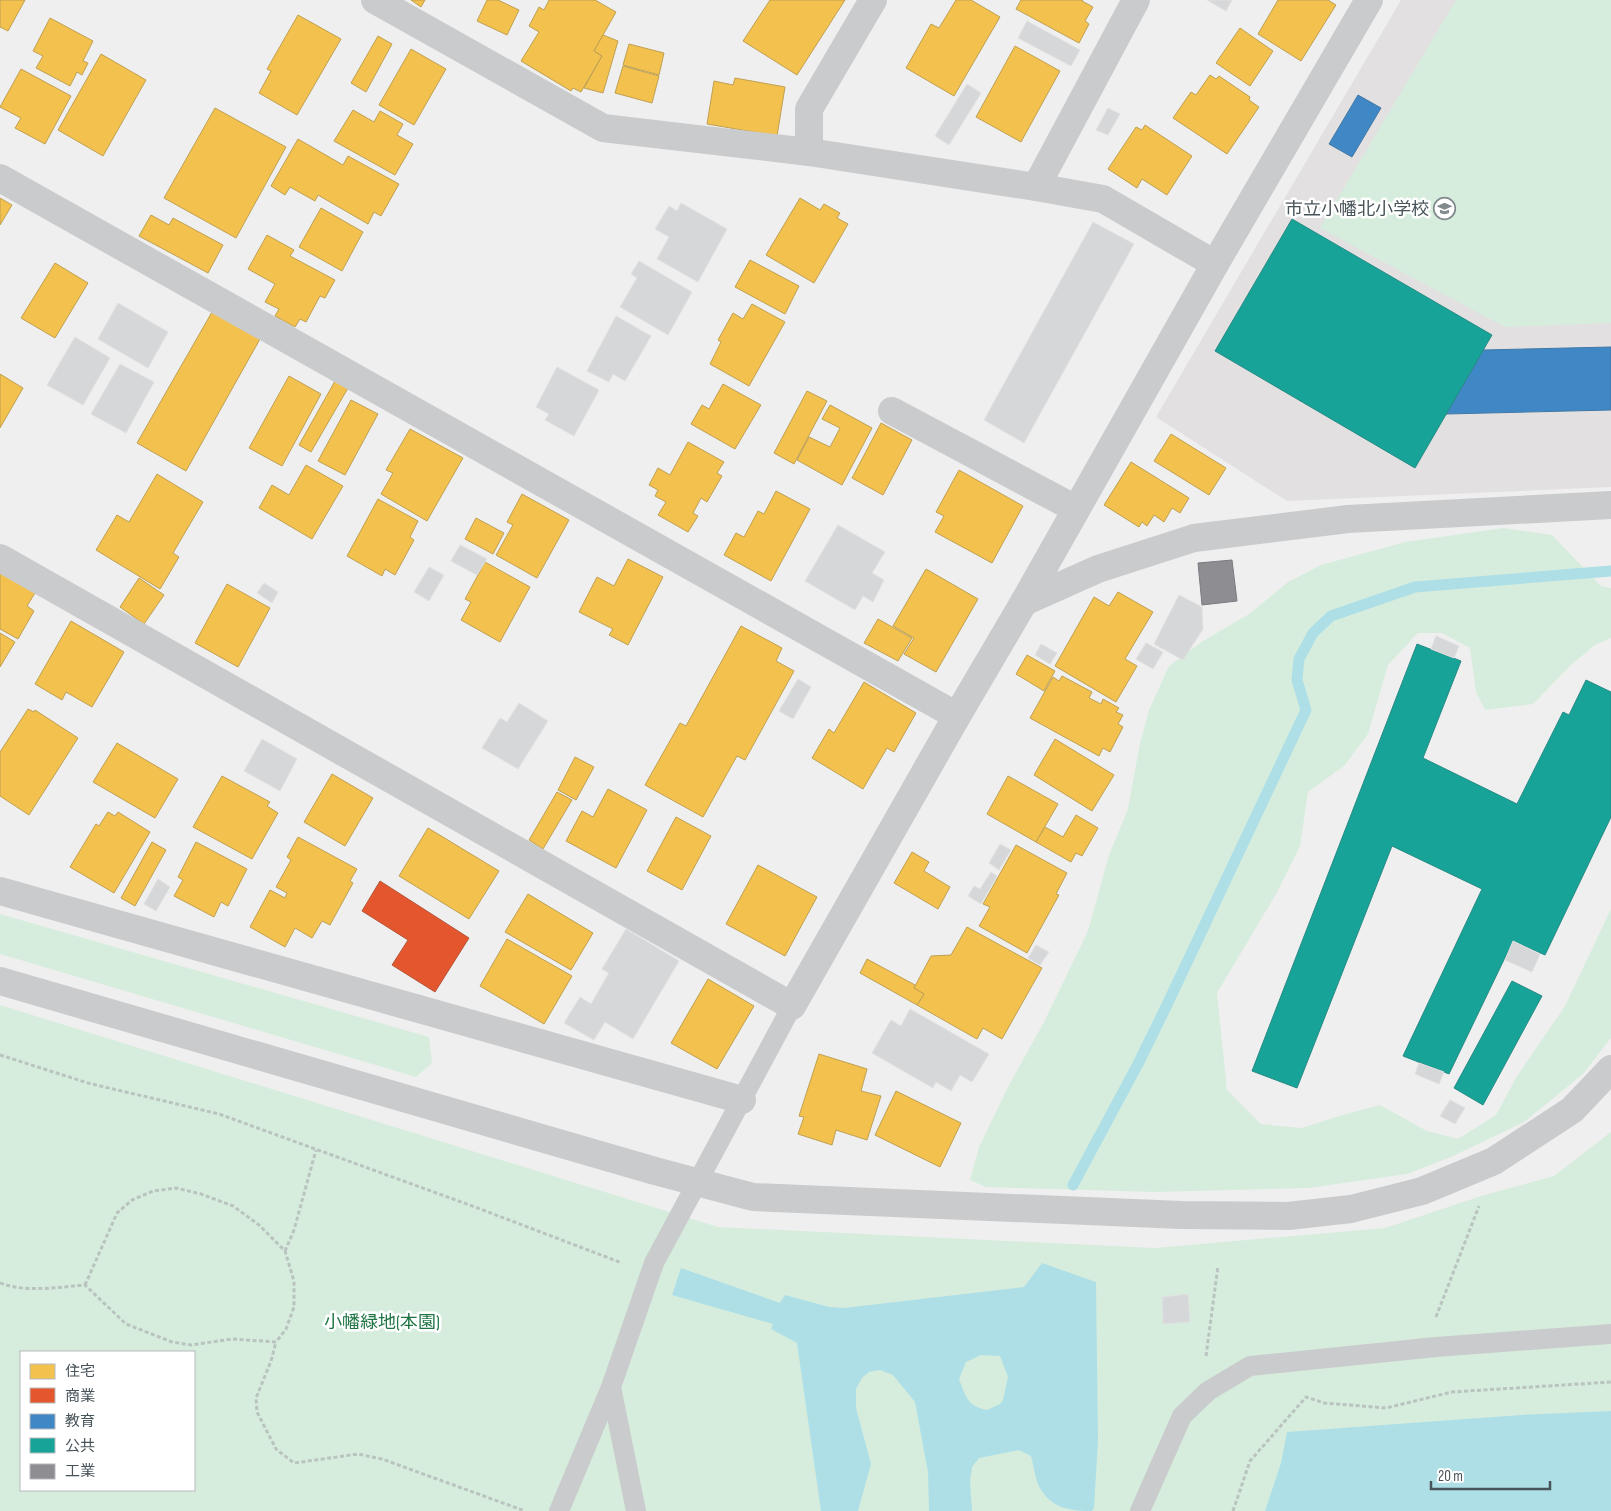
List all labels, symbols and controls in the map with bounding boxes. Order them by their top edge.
school or university icon: 市立小幡北小学校 [1433,197,1457,221]
place label: 市立小幡北小学校 [1285,199,1429,220]
park label: 小幡緑地(本園) [324,1312,440,1333]
legend [20,1351,195,1491]
text: 住宅 [65,1362,95,1381]
text: 商業 [65,1387,95,1406]
text: 教育 [65,1412,95,1431]
text: 公共 [65,1437,95,1456]
scale bar [1431,1458,1550,1490]
text: 工業 [65,1462,95,1481]
text: 20 m [1438,1467,1463,1486]

